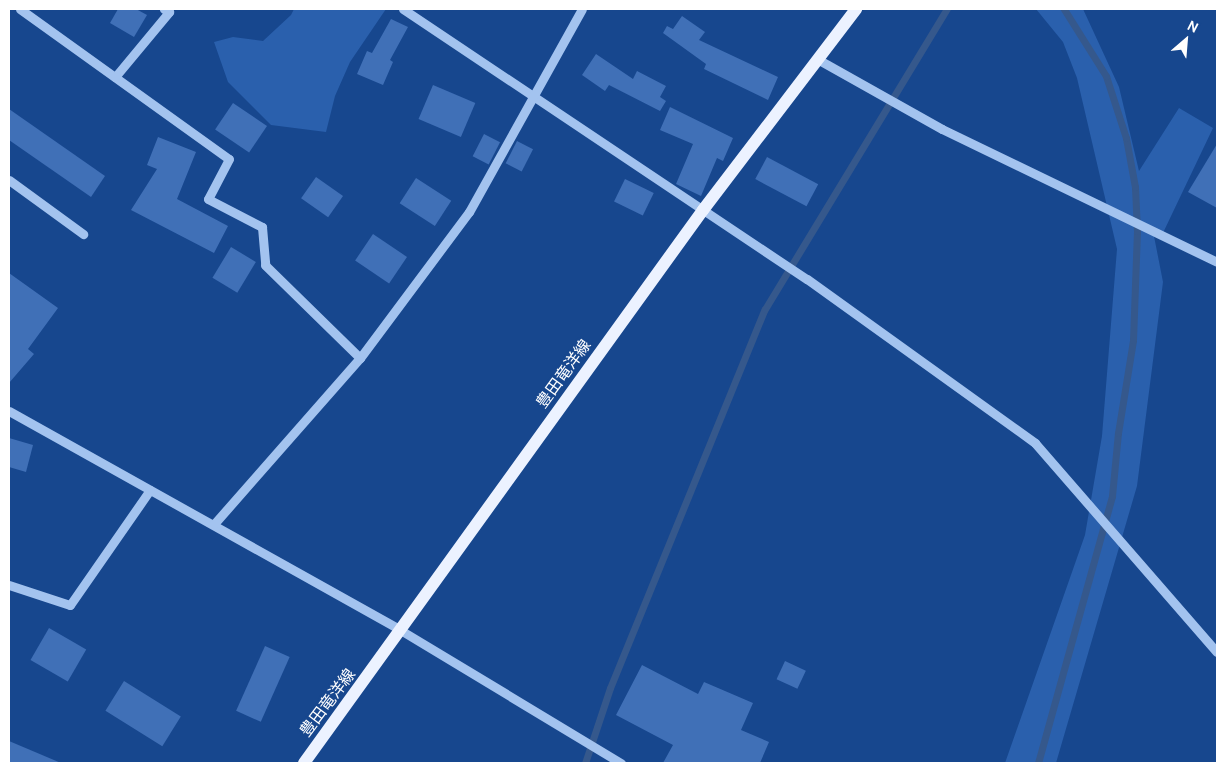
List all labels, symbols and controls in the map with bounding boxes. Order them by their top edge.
north arrow [1161,15,1211,65]
text: N [1184,16,1201,37]
street label: 豊田竜洋線 [533,336,595,412]
street label: 豊田竜洋線 [296,665,360,741]

